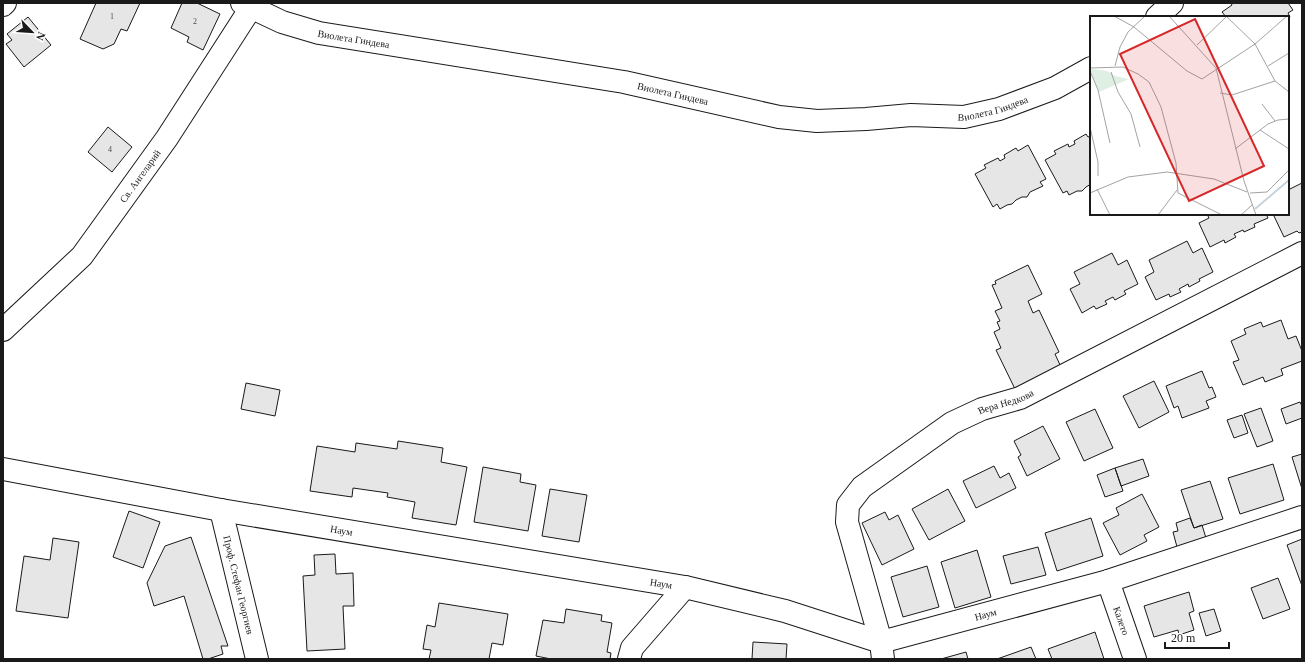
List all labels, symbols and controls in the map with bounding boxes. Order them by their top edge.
north arrow [12,12,52,52]
house number: 1 [110,12,114,21]
inset map [1090,16,1289,215]
house number: 2 [193,17,197,26]
street label: Виолета Гиндева [317,27,391,50]
text: N [34,30,48,42]
street label: Виолета Гиндева [636,80,710,107]
street label: Виолета Гиндева [957,93,1030,123]
house number: 4 [108,145,112,154]
street label: Св. Ангеларий [117,147,163,204]
street label: Вера Недкова [976,386,1036,416]
street label: Наум [330,523,354,537]
street label: Проф. Стефан Георгиев [222,534,256,636]
street label: Наум [649,576,674,590]
street label: Калето [1112,605,1132,637]
street label: Наум [973,606,998,622]
scale bar [1165,624,1229,650]
text: 20 m [1171,631,1196,645]

